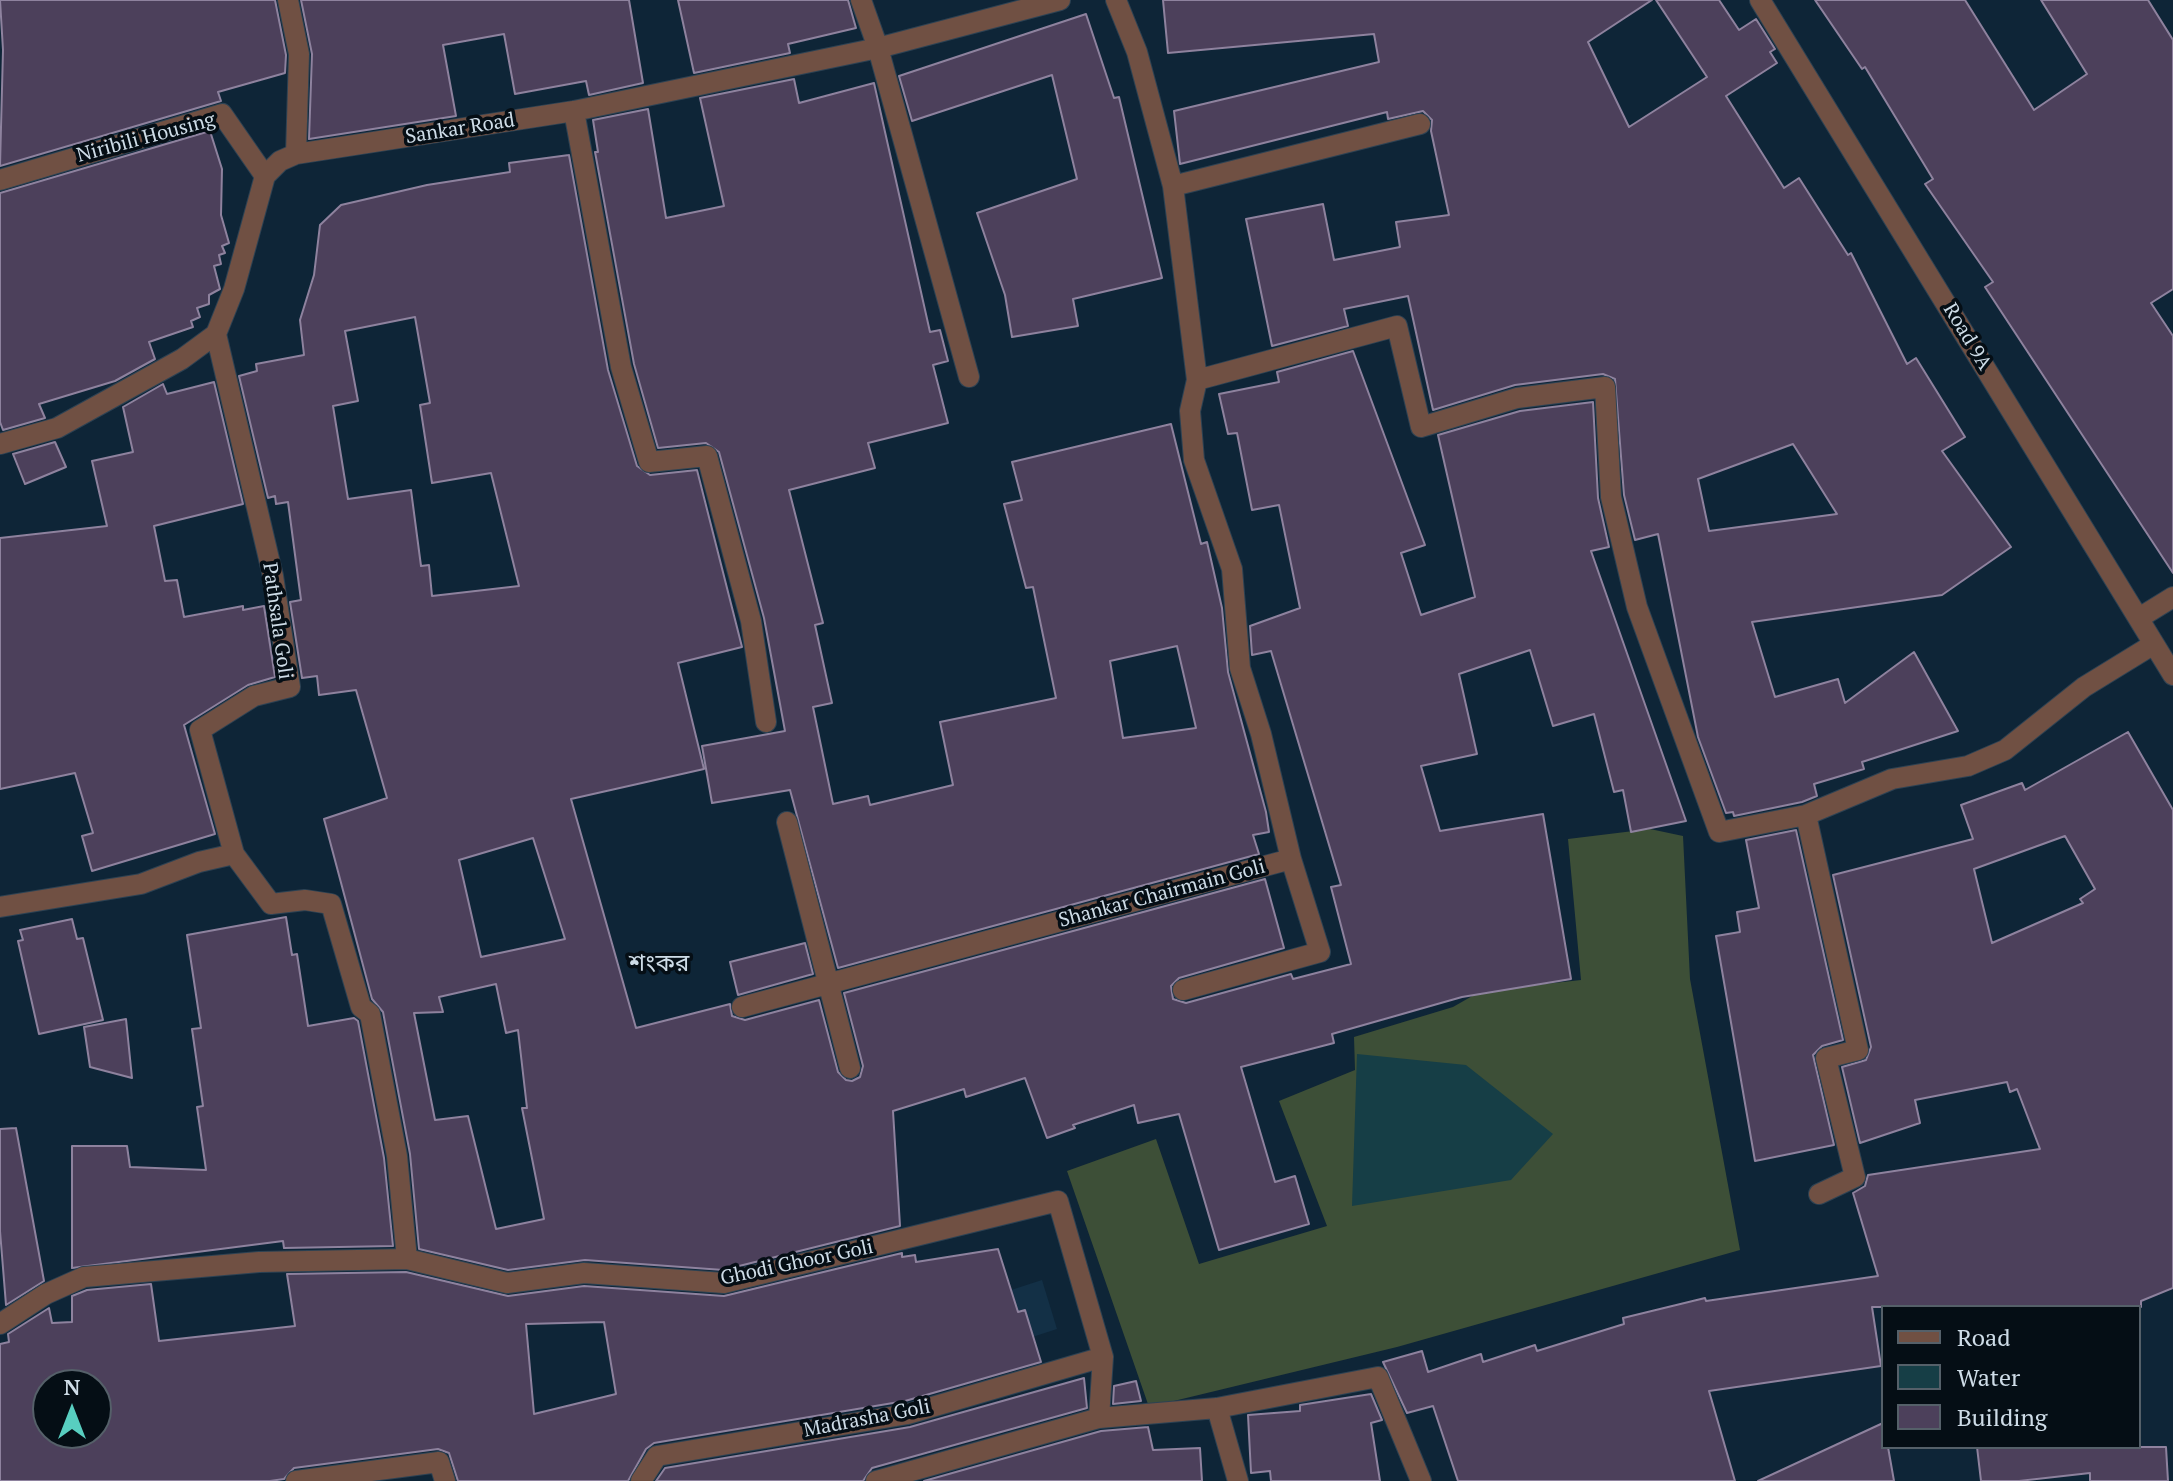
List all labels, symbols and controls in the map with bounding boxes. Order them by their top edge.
street label: Niribili Housing [74,108,218,168]
street label: Sankar Road [404,109,516,149]
street label: Road 9A [1938,299,1996,375]
street label: Pathsala Goli [257,561,297,681]
street label: Shankar Chairmain Goli [1056,855,1268,933]
district label: শংকর [629,950,689,978]
street label: Ghodi Ghoor Goli [718,1235,876,1291]
legend [1881,1305,2141,1449]
text: Road [1957,1321,2011,1353]
text: Water [1957,1361,2020,1393]
north arrow [32,1369,112,1449]
text: N [64,1372,80,1401]
street label: Madrasha Goli [802,1395,932,1443]
text: Building [1957,1401,2047,1433]

